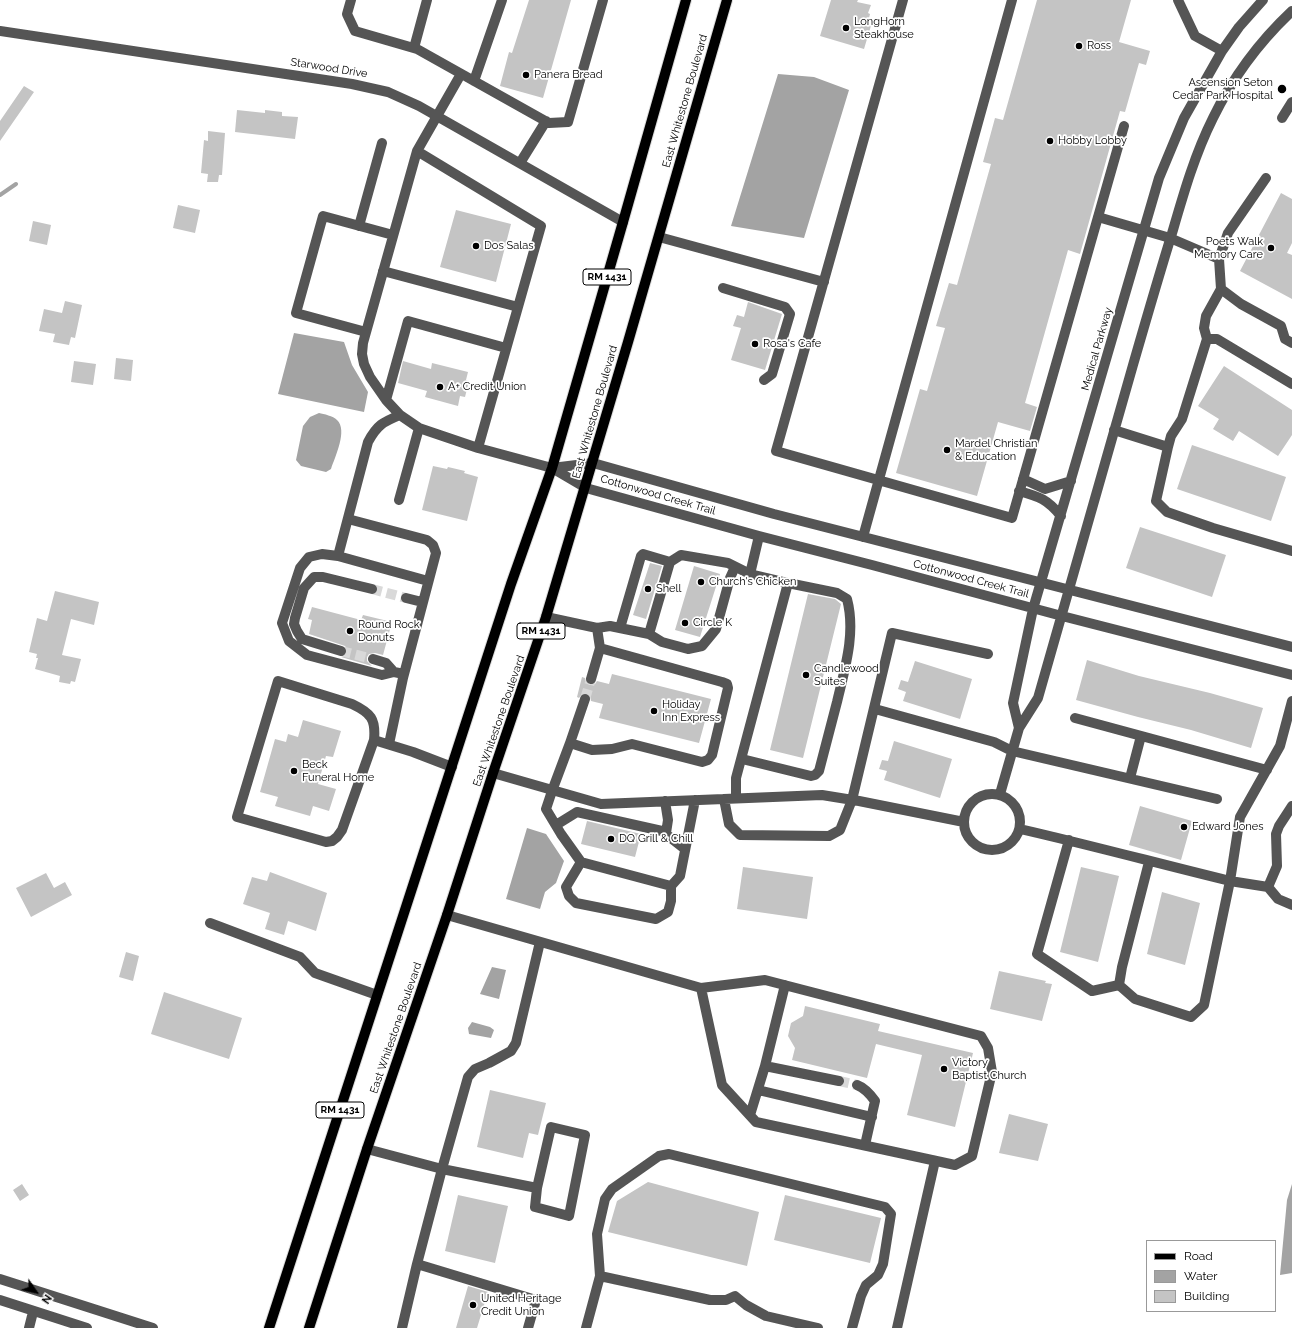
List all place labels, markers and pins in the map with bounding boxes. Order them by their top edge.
place label: LongHorn Steakhouse [854,15,914,41]
marker: LongHorn Steakhouse [841,23,851,33]
place label: Ross [1087,39,1111,53]
marker: Ross [1074,41,1084,51]
place label: Panera Bread [534,68,603,82]
marker: Panera Bread [521,70,531,80]
place label: Ascension Seton Cedar Park Hospital [1172,76,1273,102]
marker: Ascension Seton Cedar Park Hospital [1276,83,1288,95]
place label: Hobby Lobby [1058,134,1127,148]
marker: Hobby Lobby [1045,136,1055,146]
place label: Poets Walk Memory Care [1194,235,1263,261]
place label: Dos Salas [484,239,533,253]
marker: Dos Salas [471,241,481,251]
marker: Poets Walk Memory Care [1266,243,1276,253]
place label: Rosa's Cafe [763,337,821,351]
marker: Rosa's Cafe [750,339,760,349]
place label: A+ Credit Union [448,380,526,394]
marker: A+ Credit Union [435,382,445,392]
place label: Mardel Christian & Education [955,437,1037,463]
marker: Mardel Christian & Education [942,445,952,455]
place label: Church's Chicken [709,575,796,589]
marker: Church's Chicken [696,577,706,587]
place label: Shell [656,582,682,596]
marker: Shell [643,584,653,594]
place label: Circle K [693,616,732,630]
place label: Round Rock Donuts [358,618,420,644]
marker: Circle K [680,618,690,628]
marker: Round Rock Donuts [345,626,355,636]
place label: Candlewood Suites [814,662,879,688]
marker: Candlewood Suites [801,670,811,680]
place label: Holiday Inn Express [662,698,720,724]
marker: Holiday Inn Express [649,706,659,716]
place label: Beck Funeral Home [302,758,374,784]
marker: Beck Funeral Home [289,766,299,776]
place label: Edward Jones [1192,820,1263,834]
marker: Edward Jones [1179,822,1189,832]
place label: DQ Grill & Chill [619,832,693,846]
marker: DQ Grill & Chill [606,834,616,844]
place label: Victory Baptist Church [952,1056,1027,1082]
marker: Victory Baptist Church [939,1064,949,1074]
place label: United Heritage Credit Union [481,1292,561,1318]
marker: United Heritage Credit Union [468,1300,478,1310]

